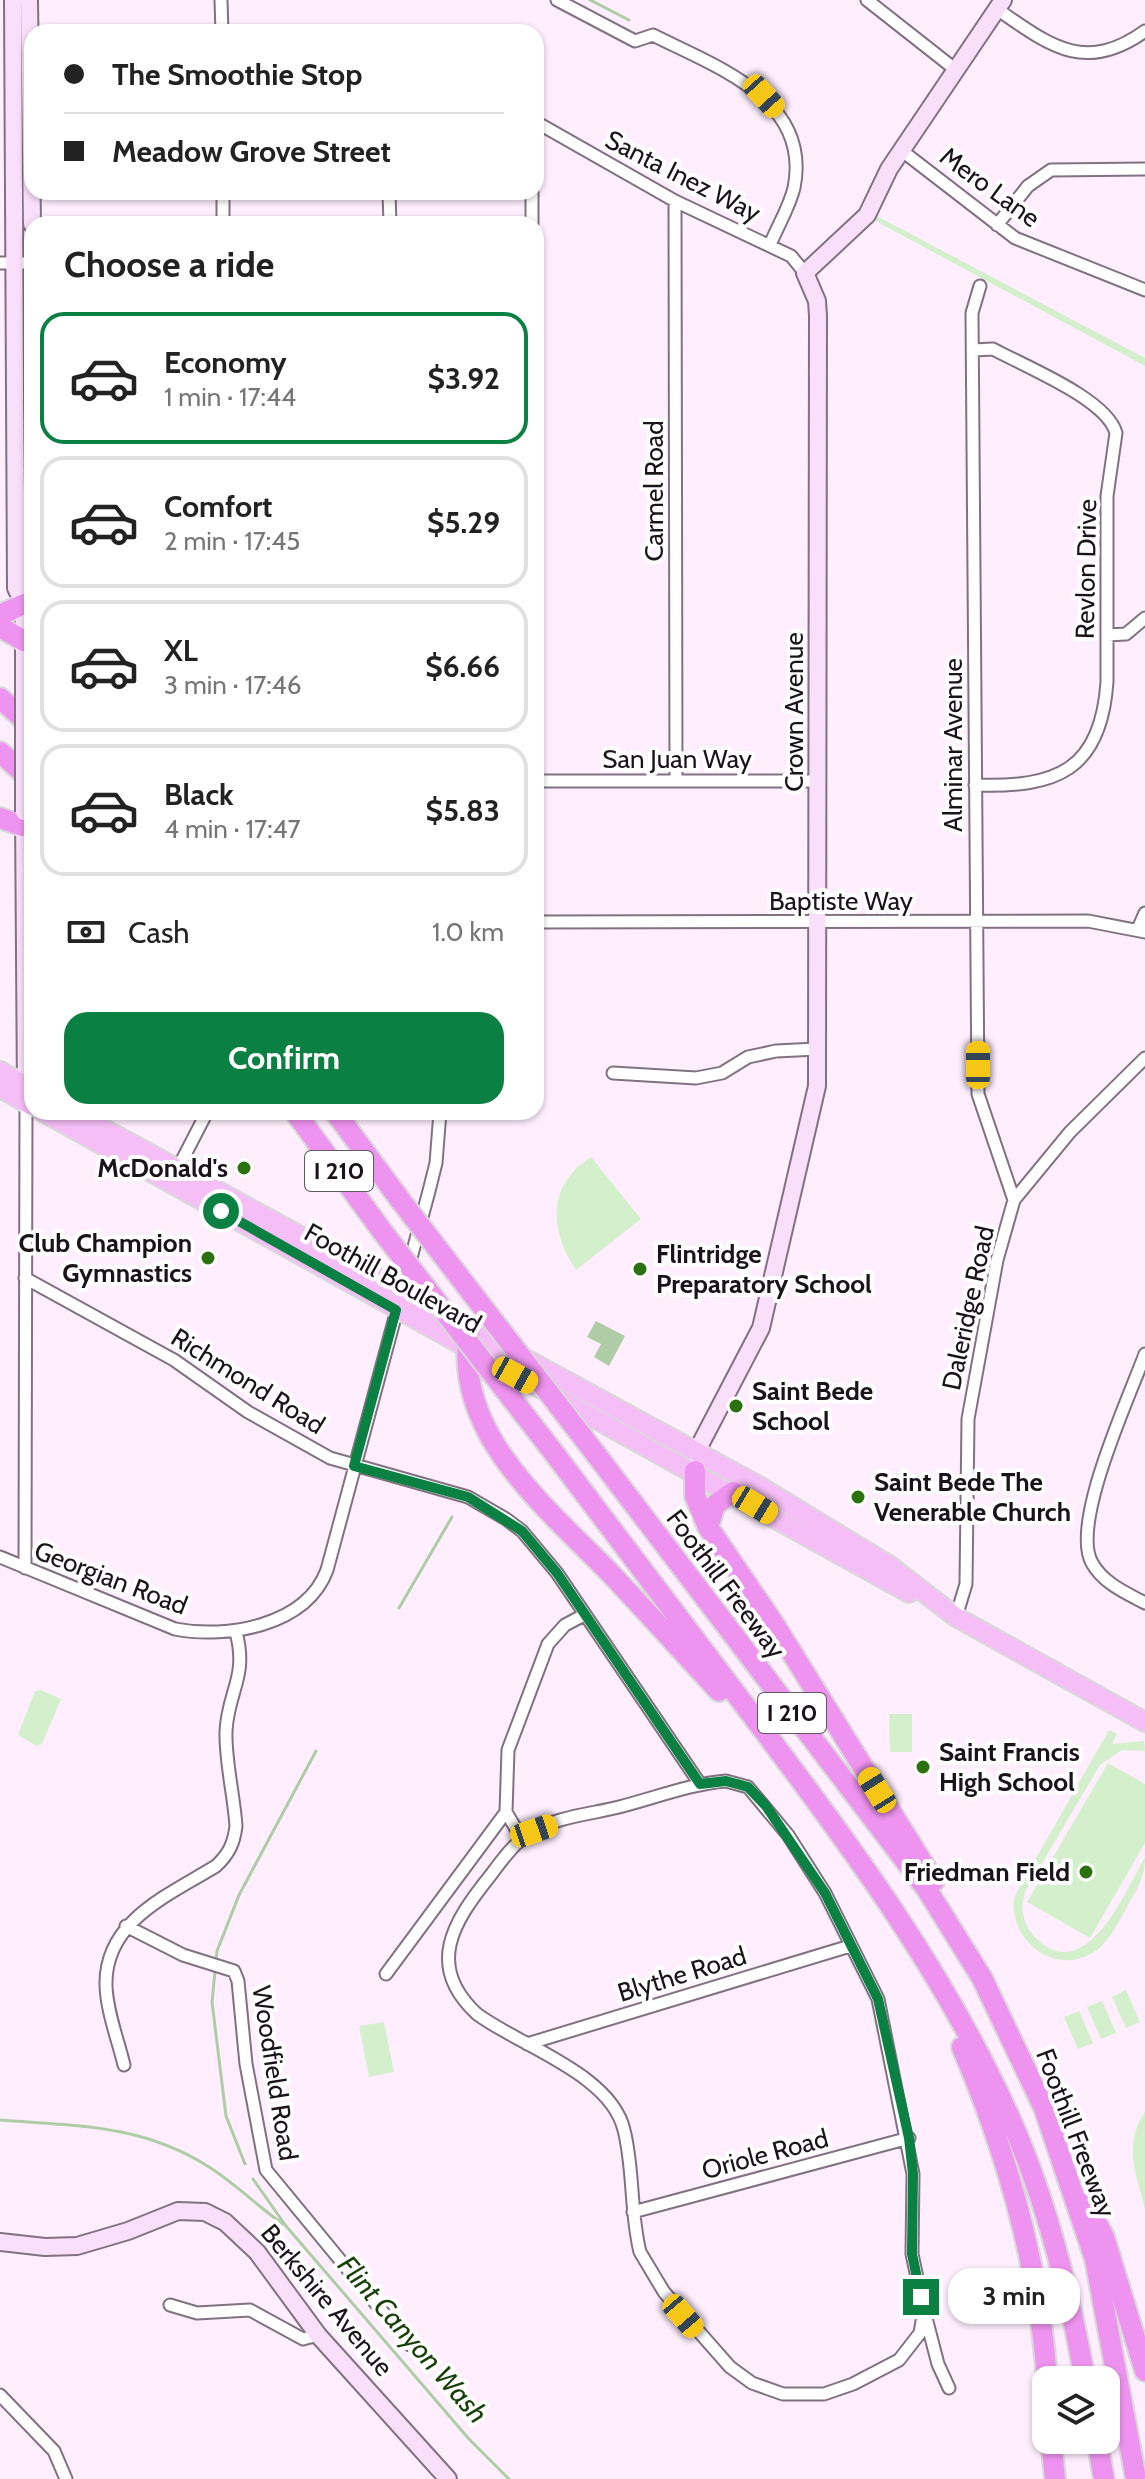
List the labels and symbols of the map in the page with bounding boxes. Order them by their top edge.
car [739,70,789,122]
street label: Santa Inez Way [600,123,766,229]
street label: Mero Lane [934,140,1046,234]
street label: Carmel Road [638,420,670,562]
street label: Revlon Drive [1069,499,1103,639]
street label: Crown Avenue [778,632,810,792]
street label: Alminar Avenue [937,658,969,832]
street label: San Juan Way [602,743,752,775]
street label: Baptiste Way [769,885,913,917]
car [966,1041,990,1089]
road number: I 210 [305,1151,373,1191]
place label: McDonald's [97,1152,228,1184]
marker: McDonald's [235,1159,253,1177]
route start [203,1193,239,1229]
street label: Foothill Boulevard [299,1216,487,1340]
street label: Daleridge Road [935,1223,1001,1393]
place label: Club Champion Gymnastics [18,1227,192,1289]
place label: Flintridge Preparatory School [656,1238,872,1300]
marker: Club Champion Gymnastics [199,1249,217,1267]
marker: Flintridge Preparatory School [631,1260,649,1278]
street label: Richmond Road [165,1321,331,1441]
car [488,1353,542,1397]
place label: Saint Bede School [752,1375,873,1437]
marker: Saint Bede School [727,1397,745,1415]
place label: Saint Bede The Venerable Church [874,1466,1071,1528]
car [728,1482,782,1528]
marker: Saint Bede The Venerable Church [849,1488,867,1506]
street label: Foothill Freeway [660,1503,792,1665]
street label: Georgian Road [30,1534,192,1622]
road number: I 210 [758,1693,826,1733]
place label: Saint Francis High School [939,1736,1080,1798]
marker: Saint Francis High School [914,1758,932,1776]
car [854,1763,900,1817]
car [507,1812,561,1850]
place label: Friedman Field [904,1856,1070,1888]
marker: Friedman Field [1077,1863,1095,1881]
street label: Blythe Road [614,1939,750,2009]
street label: Woodfield Road [245,1983,305,2163]
street label: Foothill Freeway [1029,2044,1123,2222]
street label: Oriole Road [698,2122,832,2186]
street label: Berkshire Avenue [254,2217,400,2383]
water label: Flint Canyon Wash [331,2248,495,2430]
callout: 3 min [949,2269,1081,2325]
route end [903,2279,939,2315]
car [658,2290,708,2342]

